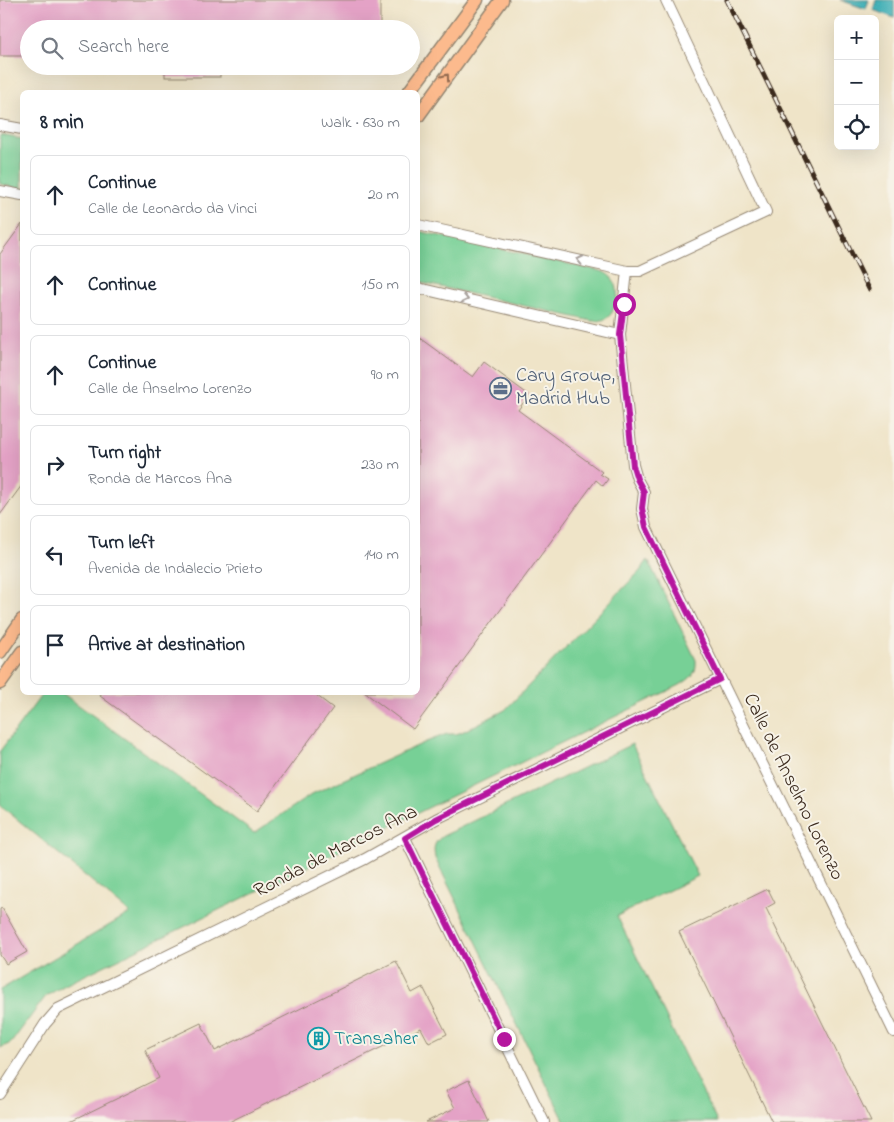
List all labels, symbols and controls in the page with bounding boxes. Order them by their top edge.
map controls [834,15,879,150]
button: + [834,15,879,60]
search box [20,20,420,75]
icon: search [38,34,66,62]
text: Search here [78,34,169,61]
button: − [834,60,879,105]
one-way arrow [440,73,449,82]
button: locate [834,105,879,150]
text: 8 min [40,108,84,138]
text: Walk · 630 m [321,111,400,135]
text: Continue [88,170,156,197]
icon: ahead [41,181,69,209]
text: 20 m [368,183,399,207]
text: Calle de Leonardo da Vinci [88,197,257,221]
one-way arrow [575,256,584,266]
icon: ahead [41,271,69,299]
text: Continue [88,272,156,299]
text: 150 m [361,273,399,297]
one-way arrow [461,293,469,304]
route start [613,293,636,316]
text: Continue [88,350,156,377]
icon: ahead [41,361,69,389]
place label: Cary Group, Madrid Hub [516,362,615,414]
text: 90 m [371,363,399,387]
office icon: Cary Group, Madrid Hub [488,376,512,400]
text: Calle de Anselmo Lorenzo [88,377,252,401]
text: Turn right [88,440,161,467]
icon: right [41,451,69,479]
text: 230 m [361,453,399,477]
text: Ronda de Marcos Ana [88,467,232,491]
text: Turn left [88,530,155,557]
icon: left [41,541,69,569]
text: 140 m [364,543,399,567]
text: Avenida de Indalecio Prieto [88,557,263,581]
icon: arrive [41,631,69,659]
text: Arrive at destination [88,632,245,659]
street label: Calle de Anselmo Lorenzo [735,689,851,885]
street label: Ronda de Marcos Ana [249,798,423,906]
place label: Transaher [334,1025,419,1054]
building icon: Transaher [306,1027,330,1051]
route end [493,1028,516,1051]

